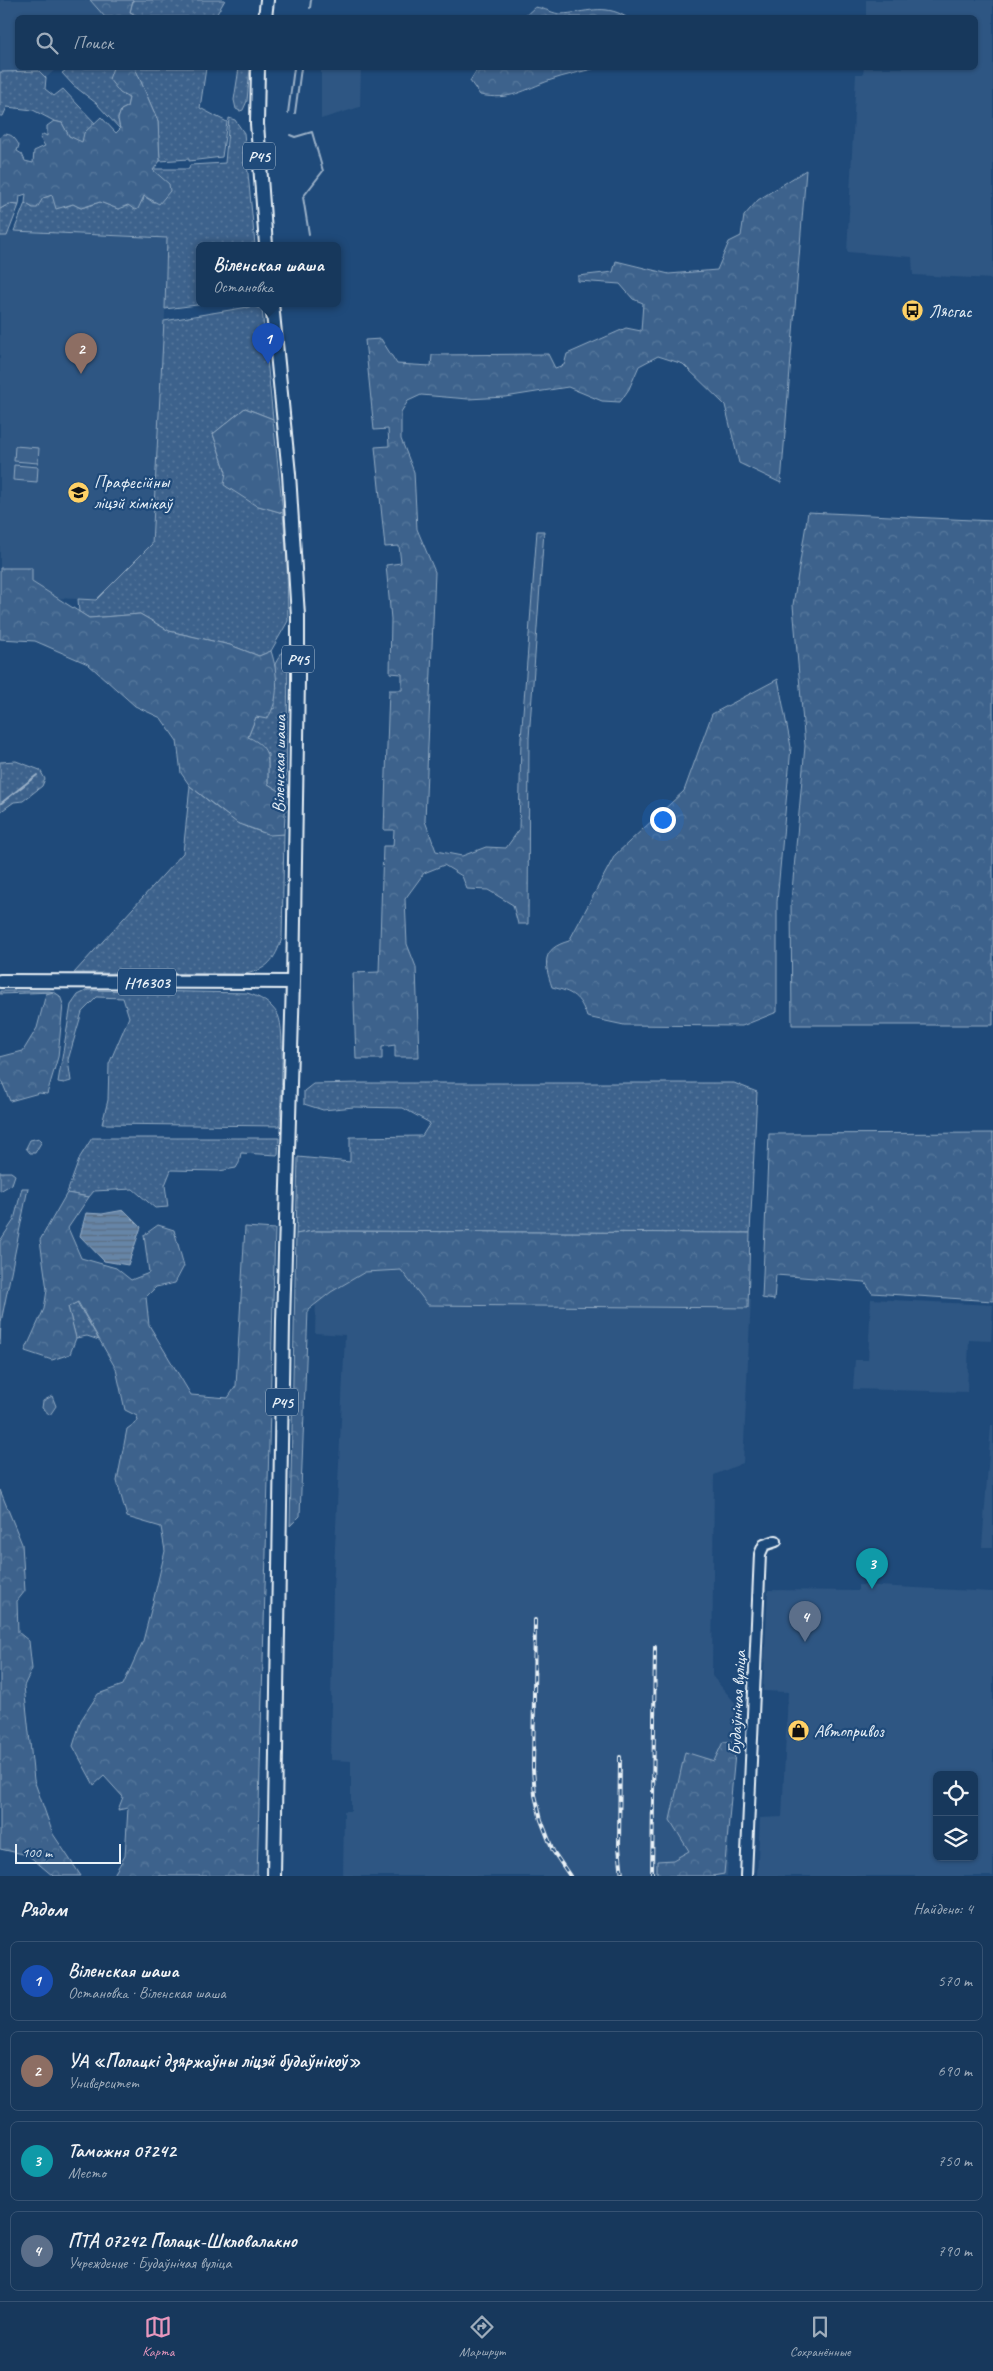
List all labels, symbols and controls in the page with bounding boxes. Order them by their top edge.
search box [15,15,978,70]
icon: search [33,29,61,57]
text: Поиск [73,31,113,55]
road number: Р45 [243,142,275,170]
popup [196,242,341,307]
text: Віленская шаша [213,253,324,277]
text: Остановка [213,277,273,297]
bus stop icon: Лясгас [901,299,925,323]
place label: Лясгас [929,300,973,322]
pin: 1 [252,323,284,364]
pin: 2 [65,333,97,374]
place label: Прафесійны ліцэй хімікаў [94,471,174,514]
school or university icon: Прафесійны ліцэй хімікаў [66,480,90,504]
road number: Р45 [282,646,314,672]
street label: Віленская шаша [267,713,291,813]
your location [650,807,676,833]
road number: Н16303 [118,969,176,996]
road number: Р45 [266,1388,298,1415]
pin: 3 [856,1548,888,1589]
pin: 4 [789,1601,821,1642]
street label: Будаўнічая вуліца [723,1649,751,1756]
shop icon: Автопривоз [786,1719,810,1743]
place label: Автопривоз [814,1720,885,1742]
map controls [933,1771,978,1861]
button: locate [933,1771,978,1816]
button: layers [933,1816,978,1861]
scale bar [15,1841,121,1864]
text: 100 m [22,1844,52,1861]
text: Рядом [20,1896,67,1922]
text: Найдено: 4 [913,1899,973,1919]
text: Віленская шаша [68,1959,179,1983]
text: 1 [33,1971,41,1991]
text: 570 m [938,1971,972,1991]
text: Остановка · Віленская шаша [68,1983,226,2003]
text: УА «Полацкі дзяржаўны ліцэй будаўнікоў» [68,2049,360,2073]
text: 2 [33,2061,41,2081]
text: 690 m [938,2061,972,2081]
text: Университет [68,2073,139,2093]
text: Таможня 07242 [68,2139,176,2163]
text: 3 [33,2151,41,2171]
text: 750 m [938,2151,972,2171]
text: Место [68,2163,106,2183]
text: ПТА 07242 Полацк-Шкловалакно [68,2229,297,2253]
text: 4 [33,2241,41,2261]
text: 790 m [938,2241,972,2261]
text: Учреждение · Будаўнічая вуліца [68,2253,232,2273]
tab: Карта [142,2313,174,2360]
tab: Маршрут [459,2313,505,2360]
tab: Сохранённые [790,2313,851,2360]

